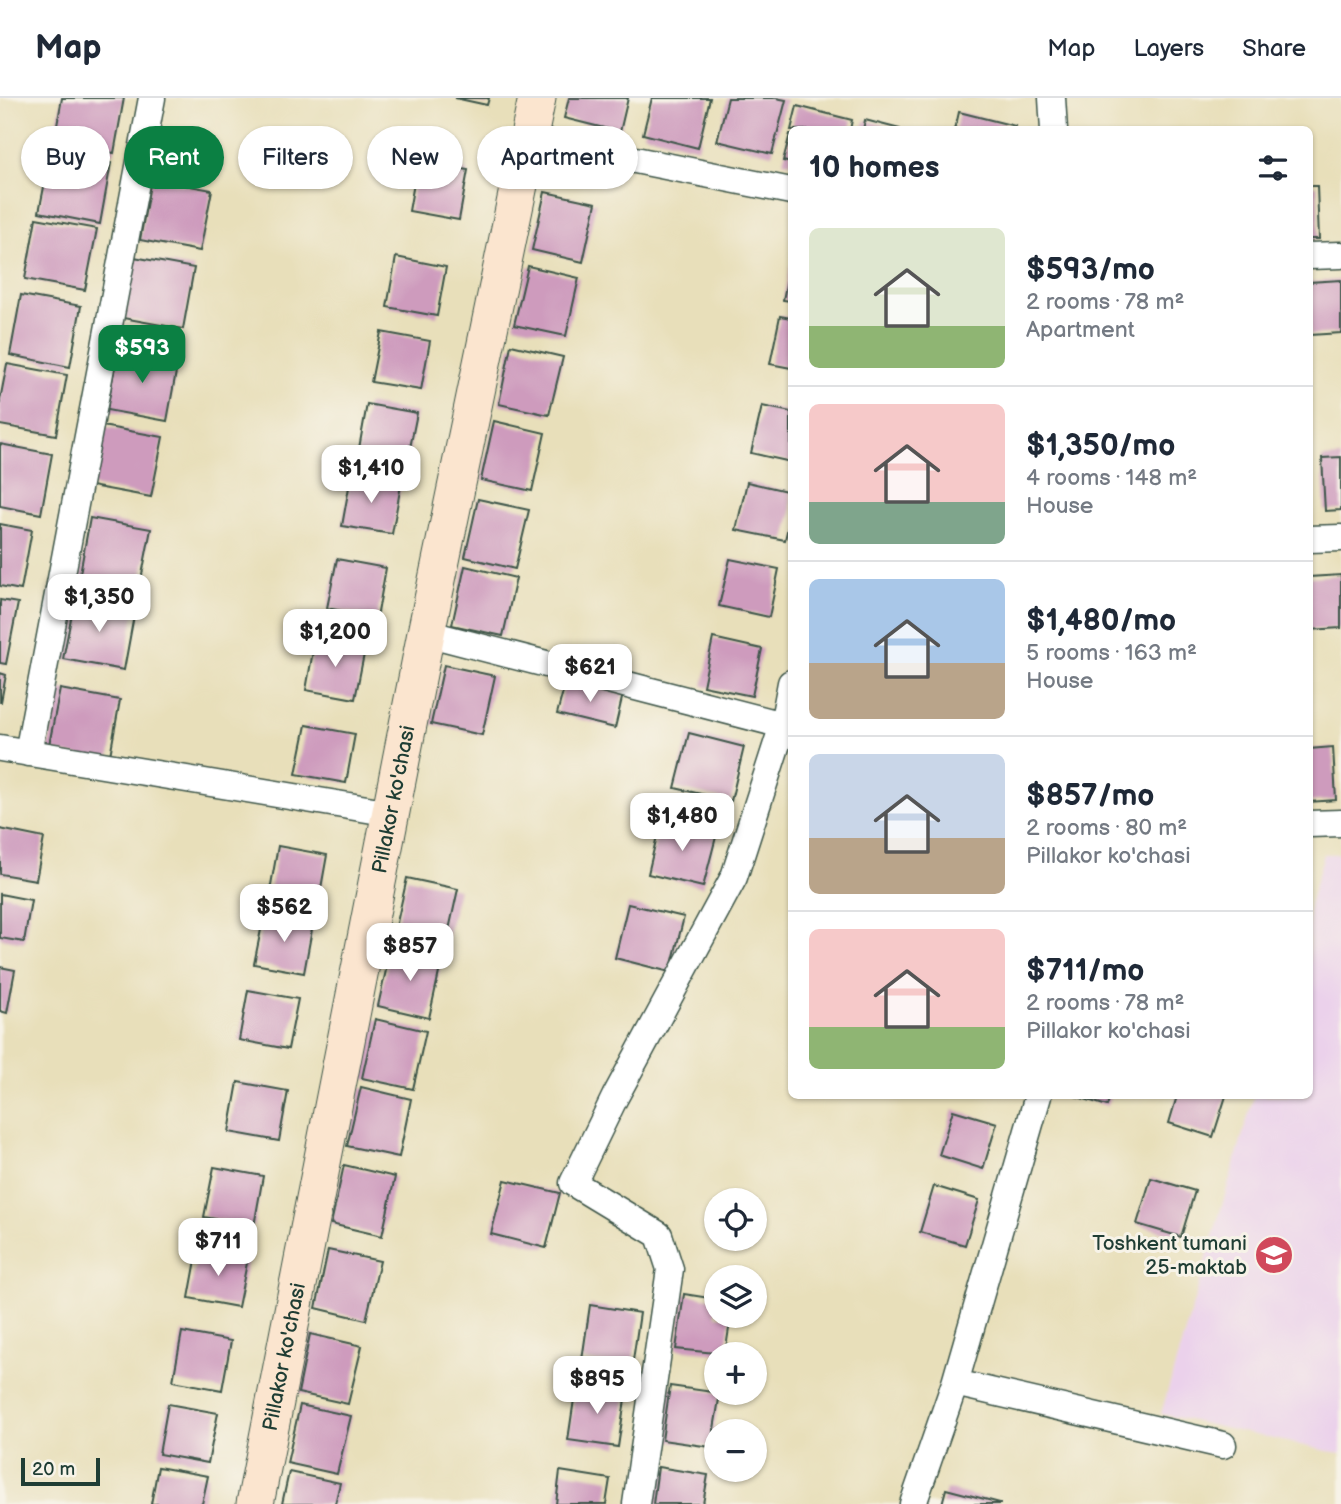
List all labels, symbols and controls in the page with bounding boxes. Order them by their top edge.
text: Map [35,28,101,68]
text: Map [1047,34,1095,63]
text: Layers [1133,34,1204,63]
text: Share [1242,34,1306,63]
chip: Buy [21,126,110,189]
chip: Rent [124,126,224,189]
chip: Filters [238,126,353,189]
chip: New [367,126,463,189]
chip: Apartment [477,126,638,189]
icon: filters [1254,149,1292,187]
text: 10 homes [809,150,940,186]
text: $593/mo [1026,252,1155,288]
icon: home [865,256,949,340]
text: 2 rooms · 78 m² [1026,288,1184,316]
text: Apartment [1026,316,1135,344]
pin: $593 [101,326,183,385]
text: $593 [114,334,170,362]
text: $1,350/mo [1026,428,1175,464]
icon: home [865,432,949,516]
pin: $1,410 [314,446,428,505]
text: $1,410 [337,454,405,482]
text: 4 rooms · 148 m² [1026,464,1197,492]
text: House [1026,492,1093,520]
pin: $1,350 [42,574,156,634]
text: $1,350 [64,583,134,611]
text: $1,480/mo [1026,603,1176,639]
icon: home [865,607,949,691]
pin: $1,200 [278,610,392,669]
text: $1,200 [299,618,371,646]
text: 5 rooms · 163 m² [1026,639,1197,667]
pin: $621 [549,644,631,704]
text: $621 [564,653,616,681]
text: House [1026,667,1093,695]
street label: Pillakor ko'chasi [367,723,421,876]
text: $857/mo [1026,778,1154,814]
icon: home [865,782,949,866]
pin: $1,480 [625,794,739,853]
text: $1,480 [646,802,718,830]
text: 2 rooms · 80 m² [1026,814,1187,842]
text: Pillakor ko'chasi [1026,842,1191,870]
pin: $562 [243,884,325,944]
text: $562 [256,893,312,921]
pin: $857 [369,924,451,983]
text: $857 [383,932,437,960]
text: $711/mo [1026,953,1144,989]
icon: home [865,957,949,1041]
text: 2 rooms · 78 m² [1026,989,1184,1017]
text: Pillakor ko'chasi [1026,1017,1191,1045]
map controls [704,1188,767,1482]
button: locate [704,1188,767,1251]
pin: $711 [177,1218,259,1278]
text: $711 [194,1227,242,1255]
place label: Toshkent tumani 25-maktab [1092,1231,1247,1280]
school or university icon: Toshkent tumani 25-maktab [1253,1234,1295,1276]
button: layers [704,1265,767,1328]
street label: Pillakor ko'chasi [258,1281,311,1433]
button: + [704,1342,767,1405]
pin: $895 [556,1356,638,1416]
text: $895 [569,1365,625,1393]
button: − [704,1419,767,1482]
scale bar [21,1455,100,1487]
text: 20 m [32,1458,75,1481]

